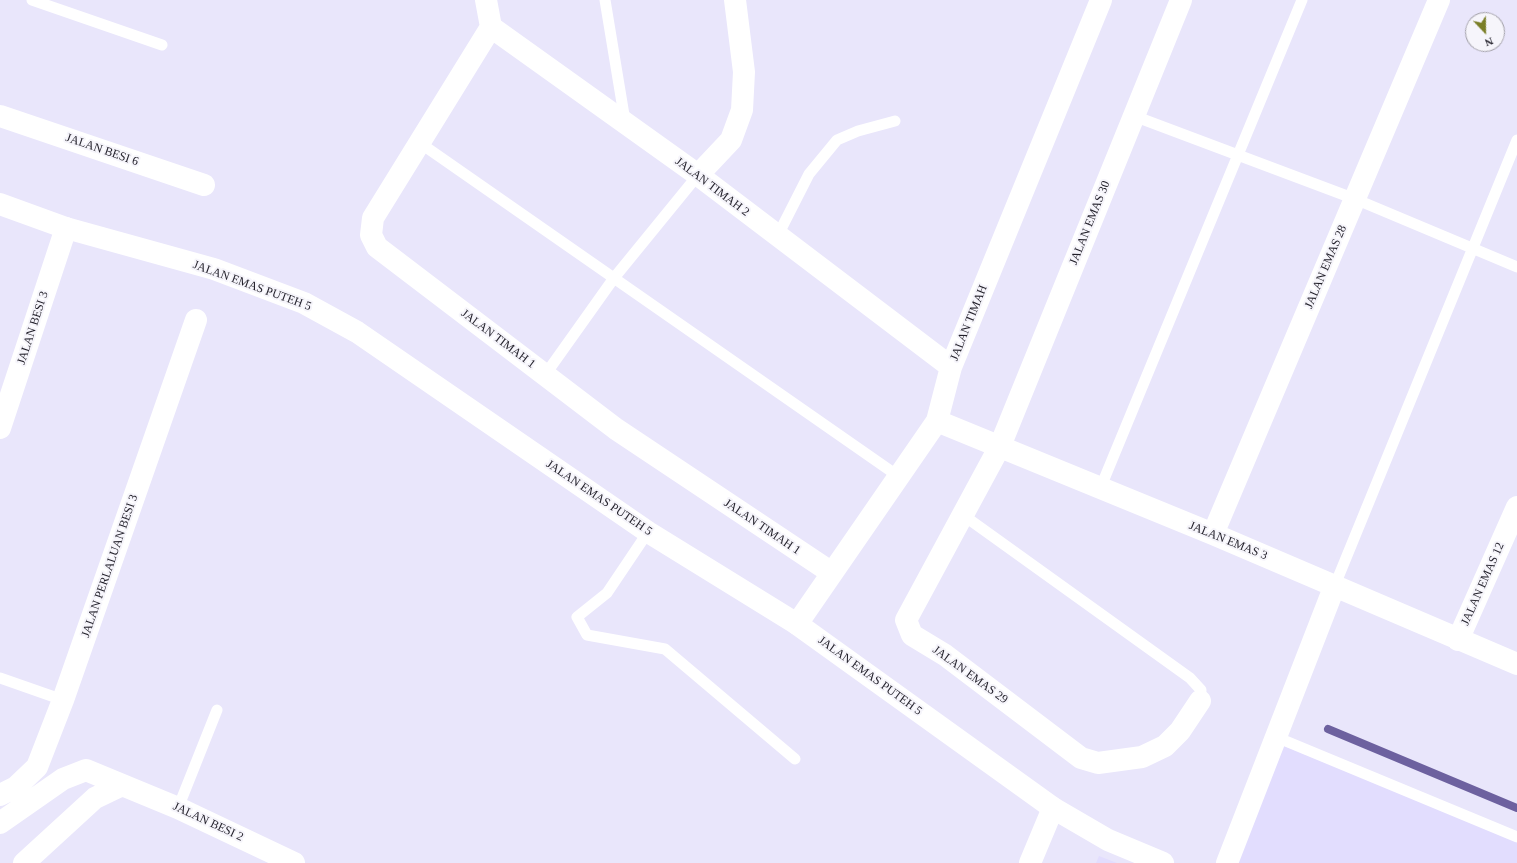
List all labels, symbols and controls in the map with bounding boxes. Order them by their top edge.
north arrow [1465,12,1505,52]
text: N [1483,35,1495,49]
street label: JALAN BESI 6 [64,131,140,169]
street label: JALAN TIMAH 2 [672,154,752,220]
street label: JALAN EMAS 30 [1067,179,1113,267]
street label: JALAN EMAS 28 [1302,223,1350,311]
street label: JALAN EMAS PUTEH 5 [191,258,313,314]
street label: JALAN TIMAH [947,283,991,363]
street label: JALAN BESI 3 [14,290,52,366]
street label: JALAN TIMAH 1 [458,306,538,372]
street label: JALAN EMAS PUTEH 5 [543,457,655,539]
street label: JALAN PERLALUAN BESI 3 [79,493,141,639]
street label: JALAN TIMAH 1 [721,496,803,558]
street label: JALAN EMAS 3 [1187,519,1269,563]
street label: JALAN EMAS 12 [1458,540,1508,628]
street label: JALAN EMAS PUTEH 5 [815,633,925,719]
street label: JALAN EMAS 29 [930,643,1010,707]
street label: JALAN BESI 2 [171,799,245,845]

